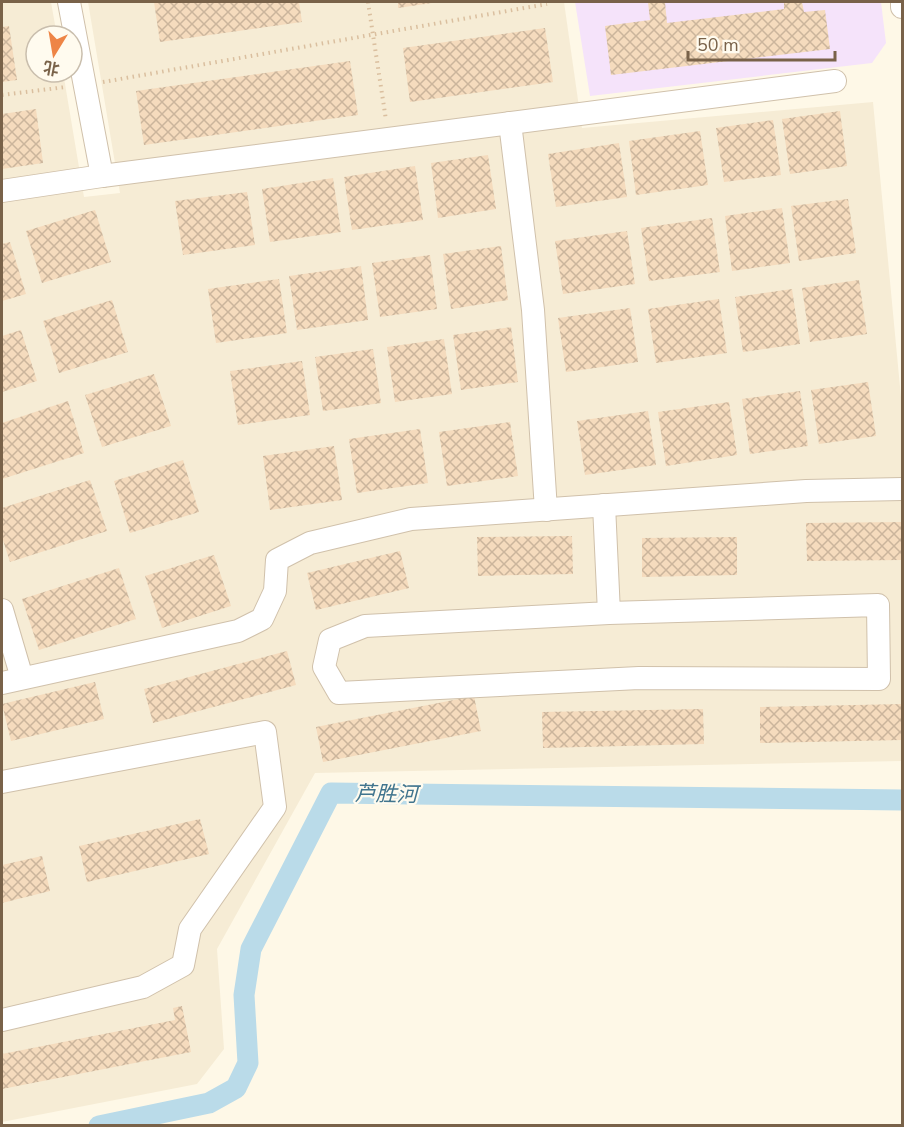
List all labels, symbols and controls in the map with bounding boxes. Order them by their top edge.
north arrow [24,24,84,84]
scale bar [688,24,835,62]
text: 50 m [697,33,739,57]
text: 北 [41,55,61,80]
water label: 芦胜河 [354,779,422,809]

